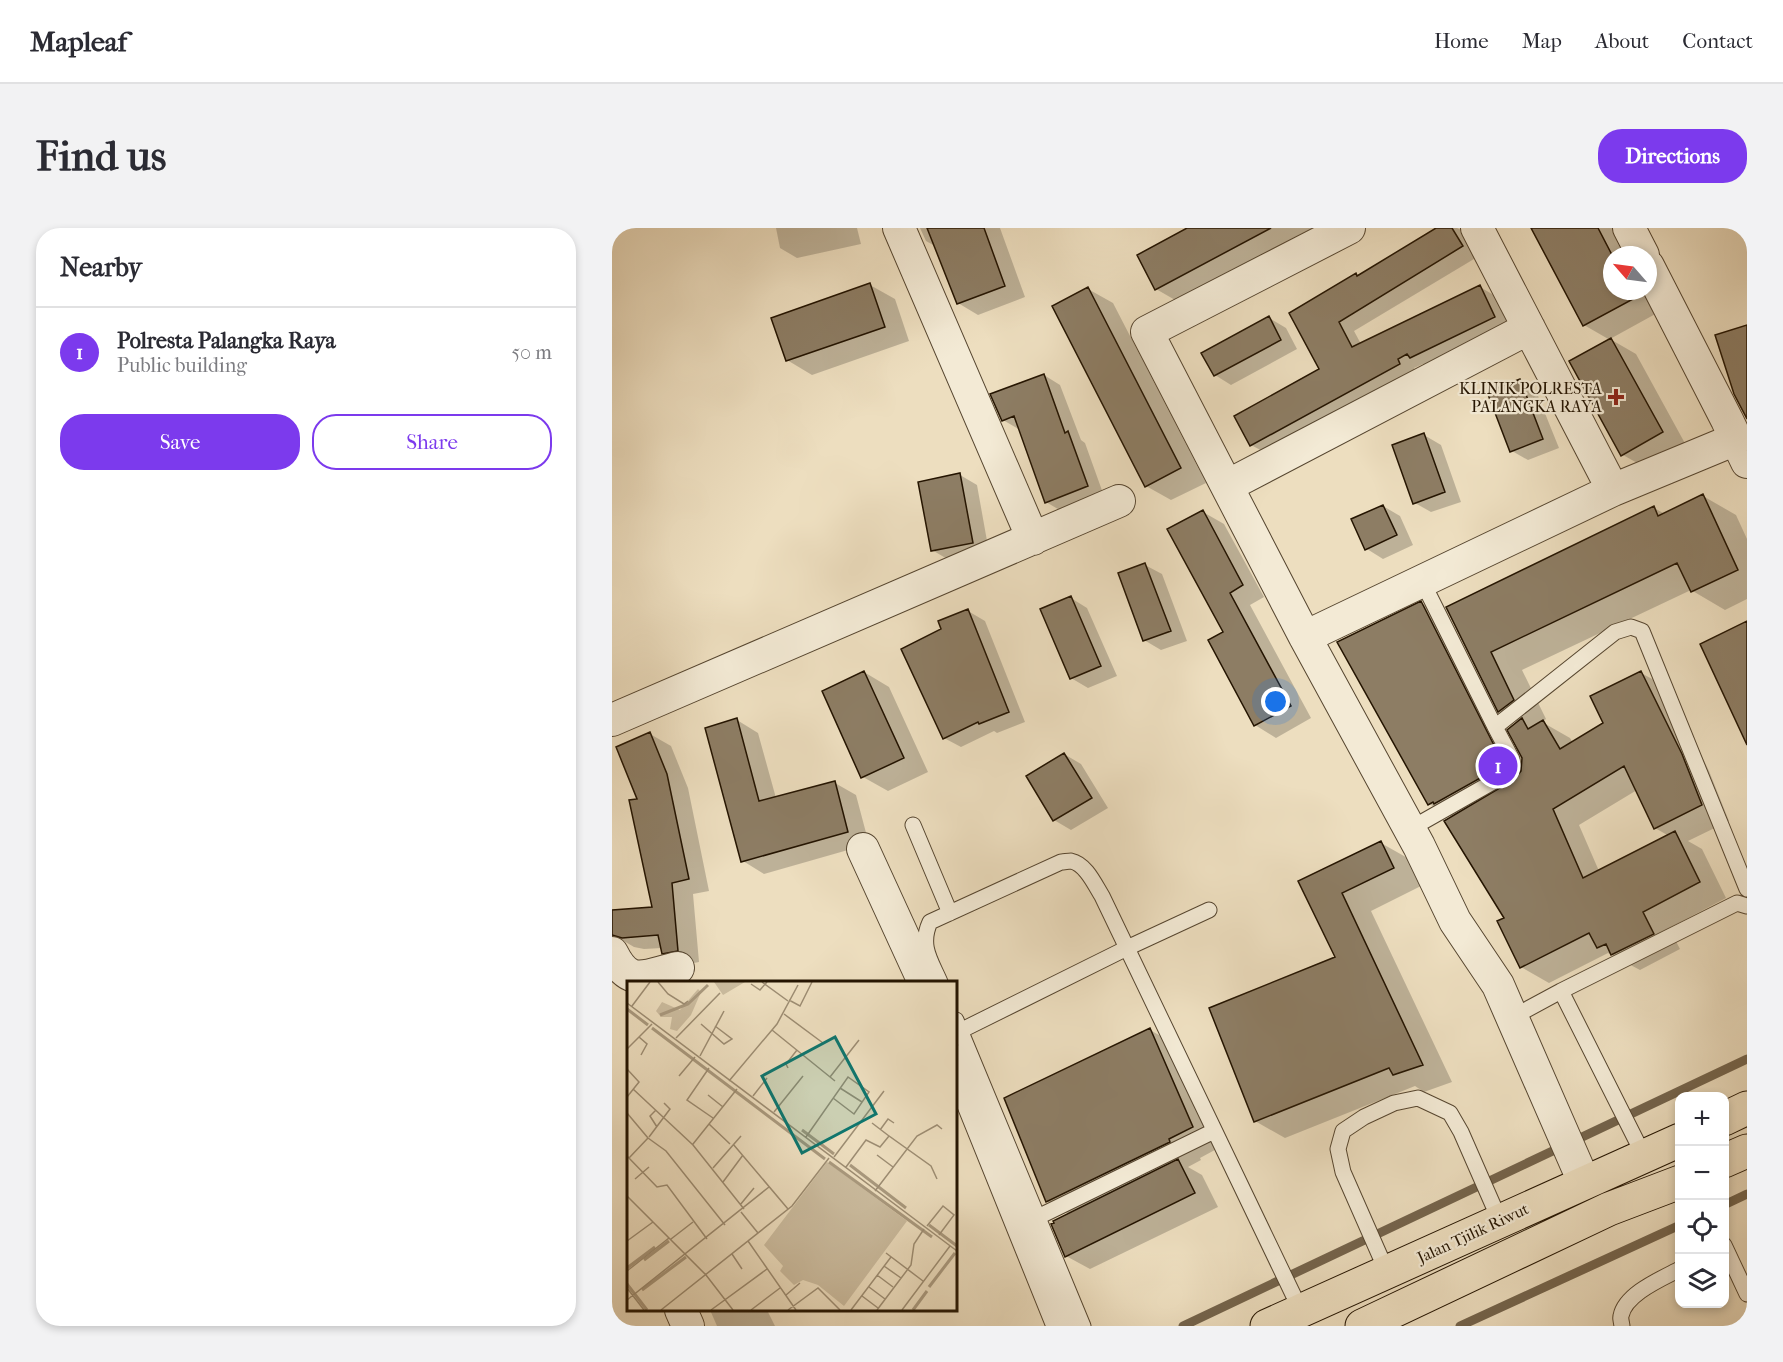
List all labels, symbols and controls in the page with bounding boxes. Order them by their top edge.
text: Mapleaf [30,25,127,58]
text: Home [1434,29,1489,53]
text: Map [1522,29,1562,53]
text: About [1595,29,1649,53]
text: Contact [1682,29,1753,53]
button: Directions [1598,129,1747,183]
text: Find us [36,132,166,181]
north arrow [1603,246,1657,300]
text: Nearby [60,252,142,283]
text: Polresta Palangka Raya [117,328,336,354]
text: 1 [76,341,83,364]
text: 50 m [511,341,552,364]
text: Public building [117,354,247,377]
place label: KLINIK POLRESTA PALANGKA RAYA [1459,379,1603,416]
marker: KLINIK POLRESTA PALANGKA RAYA [1607,388,1625,406]
button: Save [60,414,300,470]
button: Share [312,414,552,470]
your location [1261,687,1290,716]
pin: 1 [1478,744,1518,788]
inset map [627,981,957,1311]
map controls [1675,1092,1729,1308]
button: + [1675,1092,1729,1146]
button: − [1675,1146,1729,1200]
street label: Jalan Tjilik Riwut [1412,1199,1532,1268]
button: locate [1675,1200,1729,1254]
button: layers [1675,1254,1729,1308]

